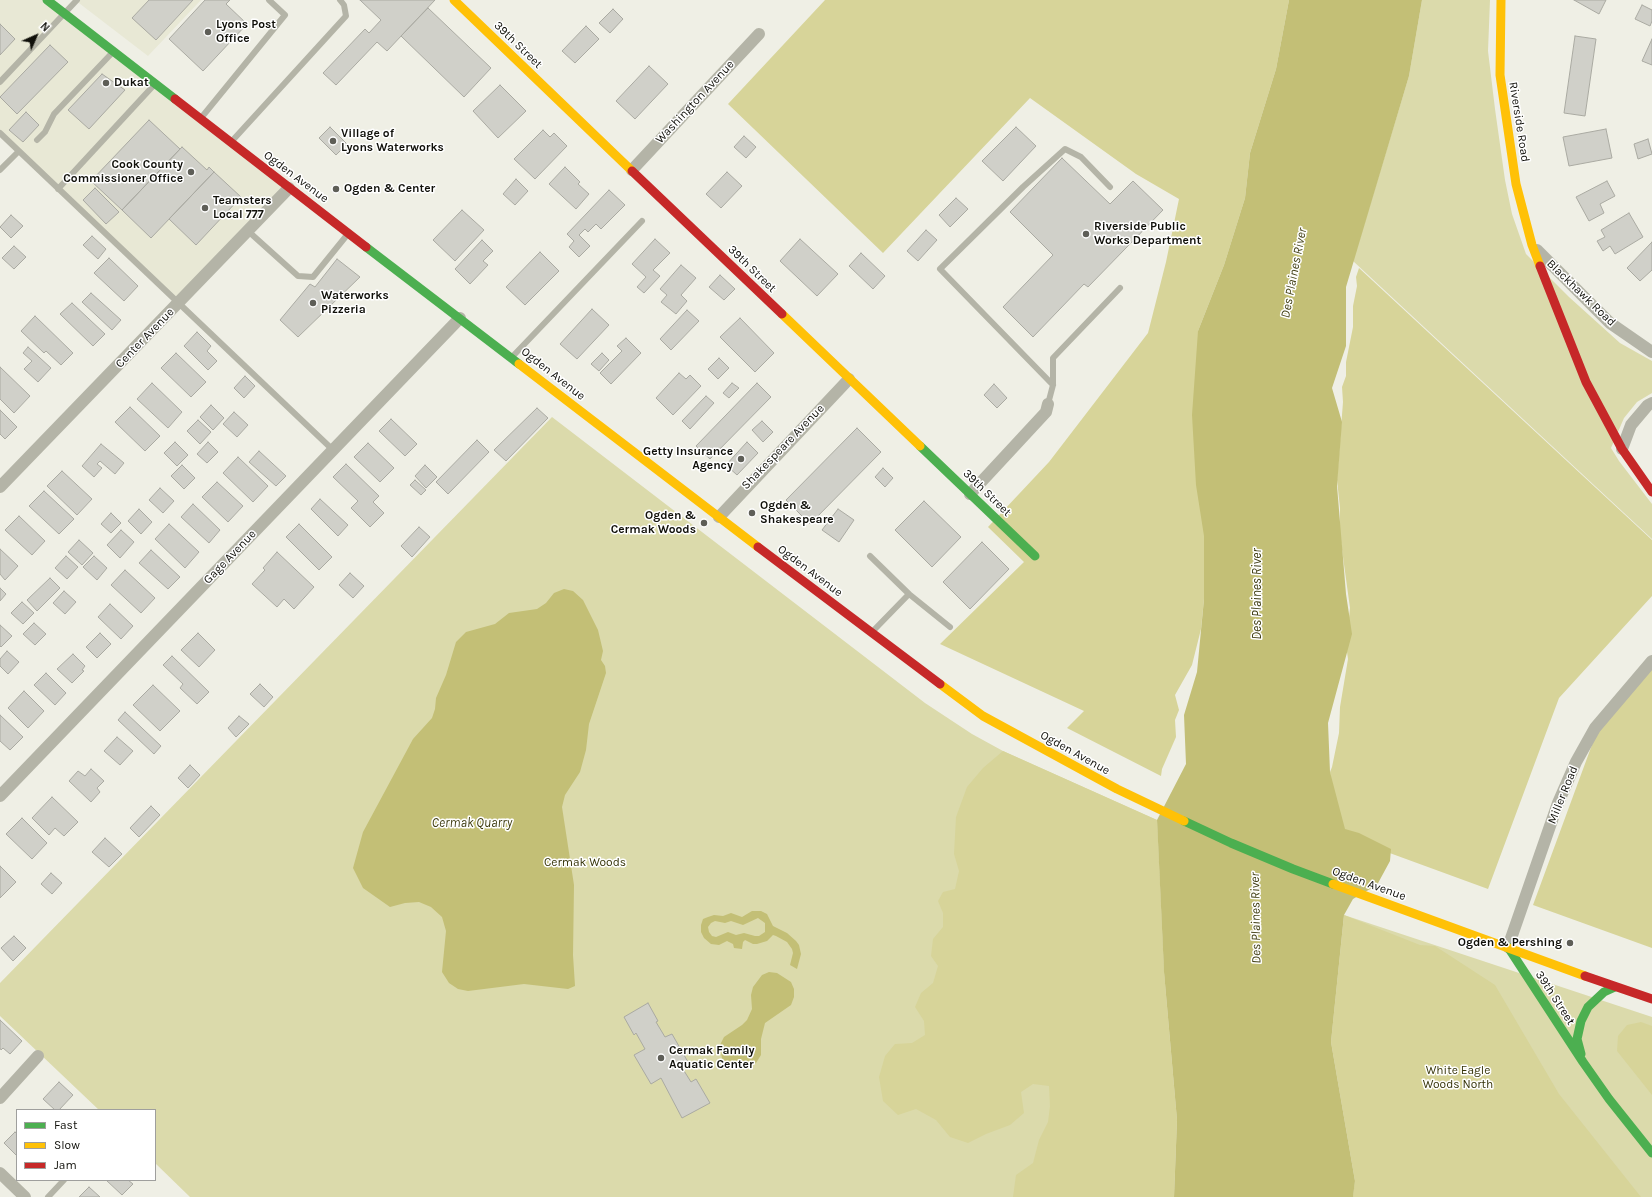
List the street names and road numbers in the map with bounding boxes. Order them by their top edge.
street label: 39th Street [491,18,545,72]
street label: Washington Avenue [653,57,737,147]
street label: Riverside Road [1506,81,1532,163]
street label: Ogden Avenue [261,148,331,206]
street label: 39th Street [725,242,779,296]
street label: Blackhawk Road [1544,257,1618,329]
street label: Center Avenue [113,305,177,371]
street label: Ogden Avenue [518,345,588,403]
street label: Shakespeare Avenue [739,401,827,493]
street label: 39th Street [960,466,1014,520]
street label: Gage Avenue [201,527,259,587]
street label: Ogden Avenue [775,542,845,600]
street label: Ogden Avenue [1038,728,1112,778]
street label: Miller Road [1545,764,1581,826]
street label: Ogden Avenue [1330,864,1408,904]
street label: 39th Street [1532,968,1578,1028]

